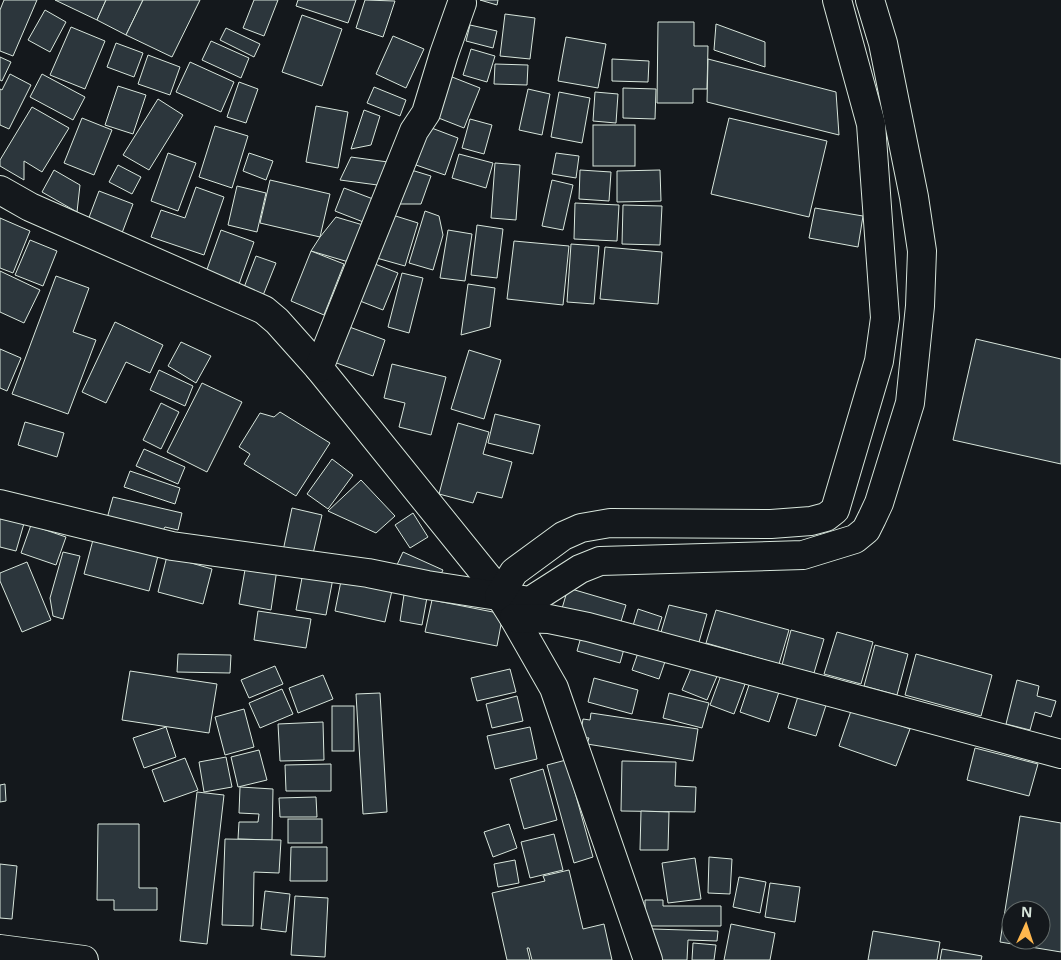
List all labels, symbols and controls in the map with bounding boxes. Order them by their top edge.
north arrow [1001,900,1051,950]
text: N [1021,902,1033,921]

